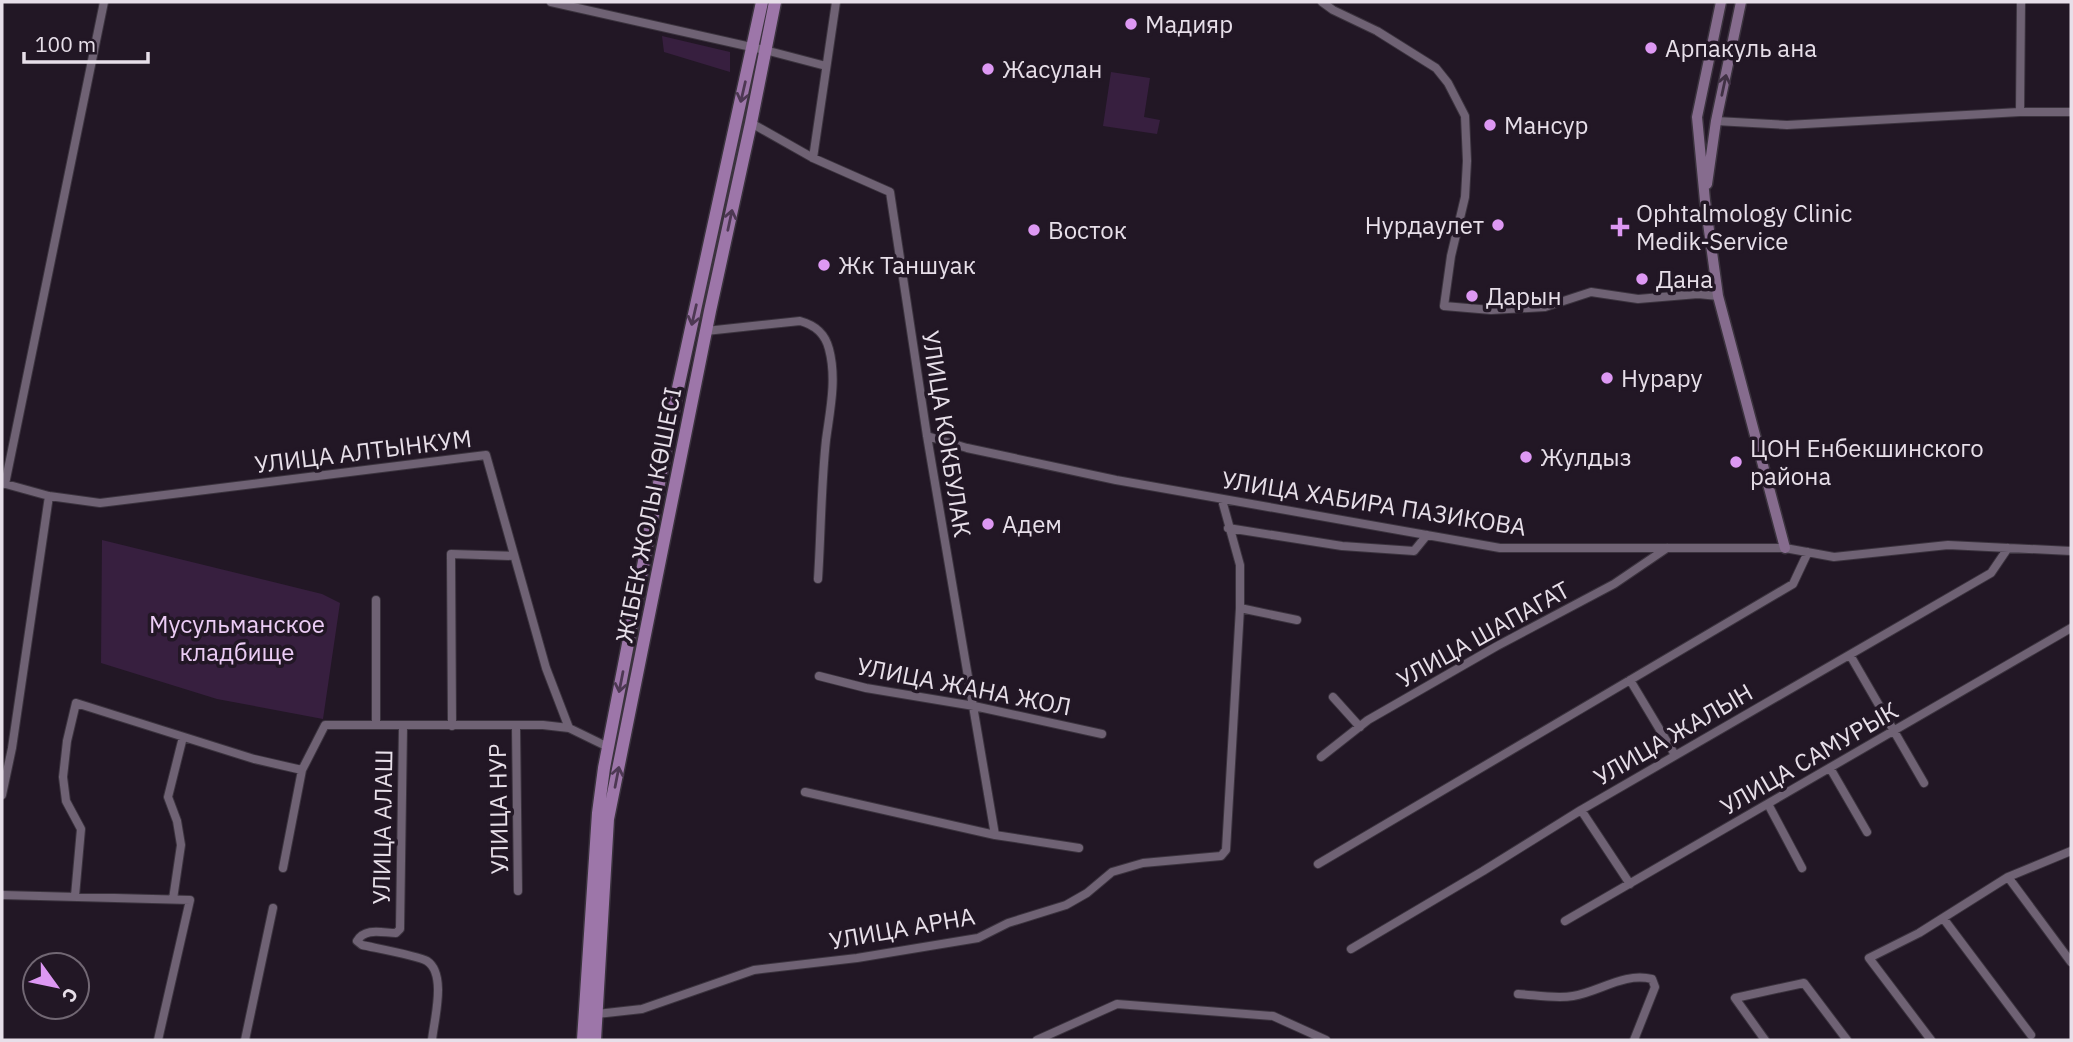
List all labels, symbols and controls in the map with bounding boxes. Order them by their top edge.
place label: Мадияр [1145,8,1233,40]
marker: Мадияр [1123,16,1139,32]
scale bar [24,21,149,65]
text: 100 m [35,30,96,58]
place label: Арпакуль ана [1665,32,1817,64]
marker: Арпакуль ана [1643,40,1659,56]
place label: Жасулан [1002,53,1102,85]
marker: Жасулан [980,61,996,77]
one-way arrow [1717,74,1731,97]
one-way arrow [735,81,748,103]
place label: Мансур [1504,109,1588,141]
marker: Мансур [1482,117,1498,133]
place label: Ophtalmology Clinic Medik-Service [1636,197,1852,257]
one-way arrow [724,209,738,232]
place label: Нурдаулет [1365,209,1484,241]
place label: Восток [1048,214,1127,246]
marker: Нурдаулет [1490,217,1506,233]
marker: Ophtalmology Clinic Medik-Service [1610,217,1630,237]
marker: Восток [1026,222,1042,238]
place label: Жк Таншуак [838,249,976,281]
marker: Жк Таншуак [816,257,832,273]
place label: Дана [1656,263,1713,295]
marker: Дана [1634,271,1650,287]
place label: Дарын [1486,280,1562,312]
marker: Дарын [1464,288,1480,304]
one-way arrow [687,303,700,326]
street label: УЛИЦА КОКБУЛАК [915,328,979,540]
place label: Нурару [1621,362,1702,394]
marker: Нурару [1599,370,1615,386]
street label: ЖІБЕК ЖОЛЫ КӨШЕСІ [607,384,689,646]
street label: УЛИЦА АЛТЫНКУМ [253,422,473,480]
place label: ЦОН Енбекшинского района [1750,432,1984,492]
place label: Жулдыз [1540,441,1632,473]
marker: Жулдыз [1518,449,1534,465]
marker: ЦОН Енбекшинского района [1728,454,1744,470]
street label: УЛИЦА ХАБИРА ПАЗИКОВА [1219,463,1529,543]
place label: Адем [1002,508,1062,540]
marker: Адем [980,516,996,532]
street label: УЛИЦА ШАПАГАТ [1391,573,1575,695]
park label: Мусульманское кладбище [149,608,325,668]
street label: УЛИЦА ЖАНА ЖОЛ [854,650,1074,722]
one-way arrow [614,670,627,693]
street label: УЛИЦА ЖАЛЫН [1588,676,1758,792]
street label: УЛИЦА САМУРЫК [1714,694,1904,822]
street label: УЛИЦА НУР [481,743,515,875]
street label: УЛИЦА АЛАШ [365,749,399,905]
one-way arrow [610,766,624,789]
street label: УЛИЦА АРНА [827,899,977,957]
north arrow [21,951,91,1021]
text: С [57,984,84,1007]

